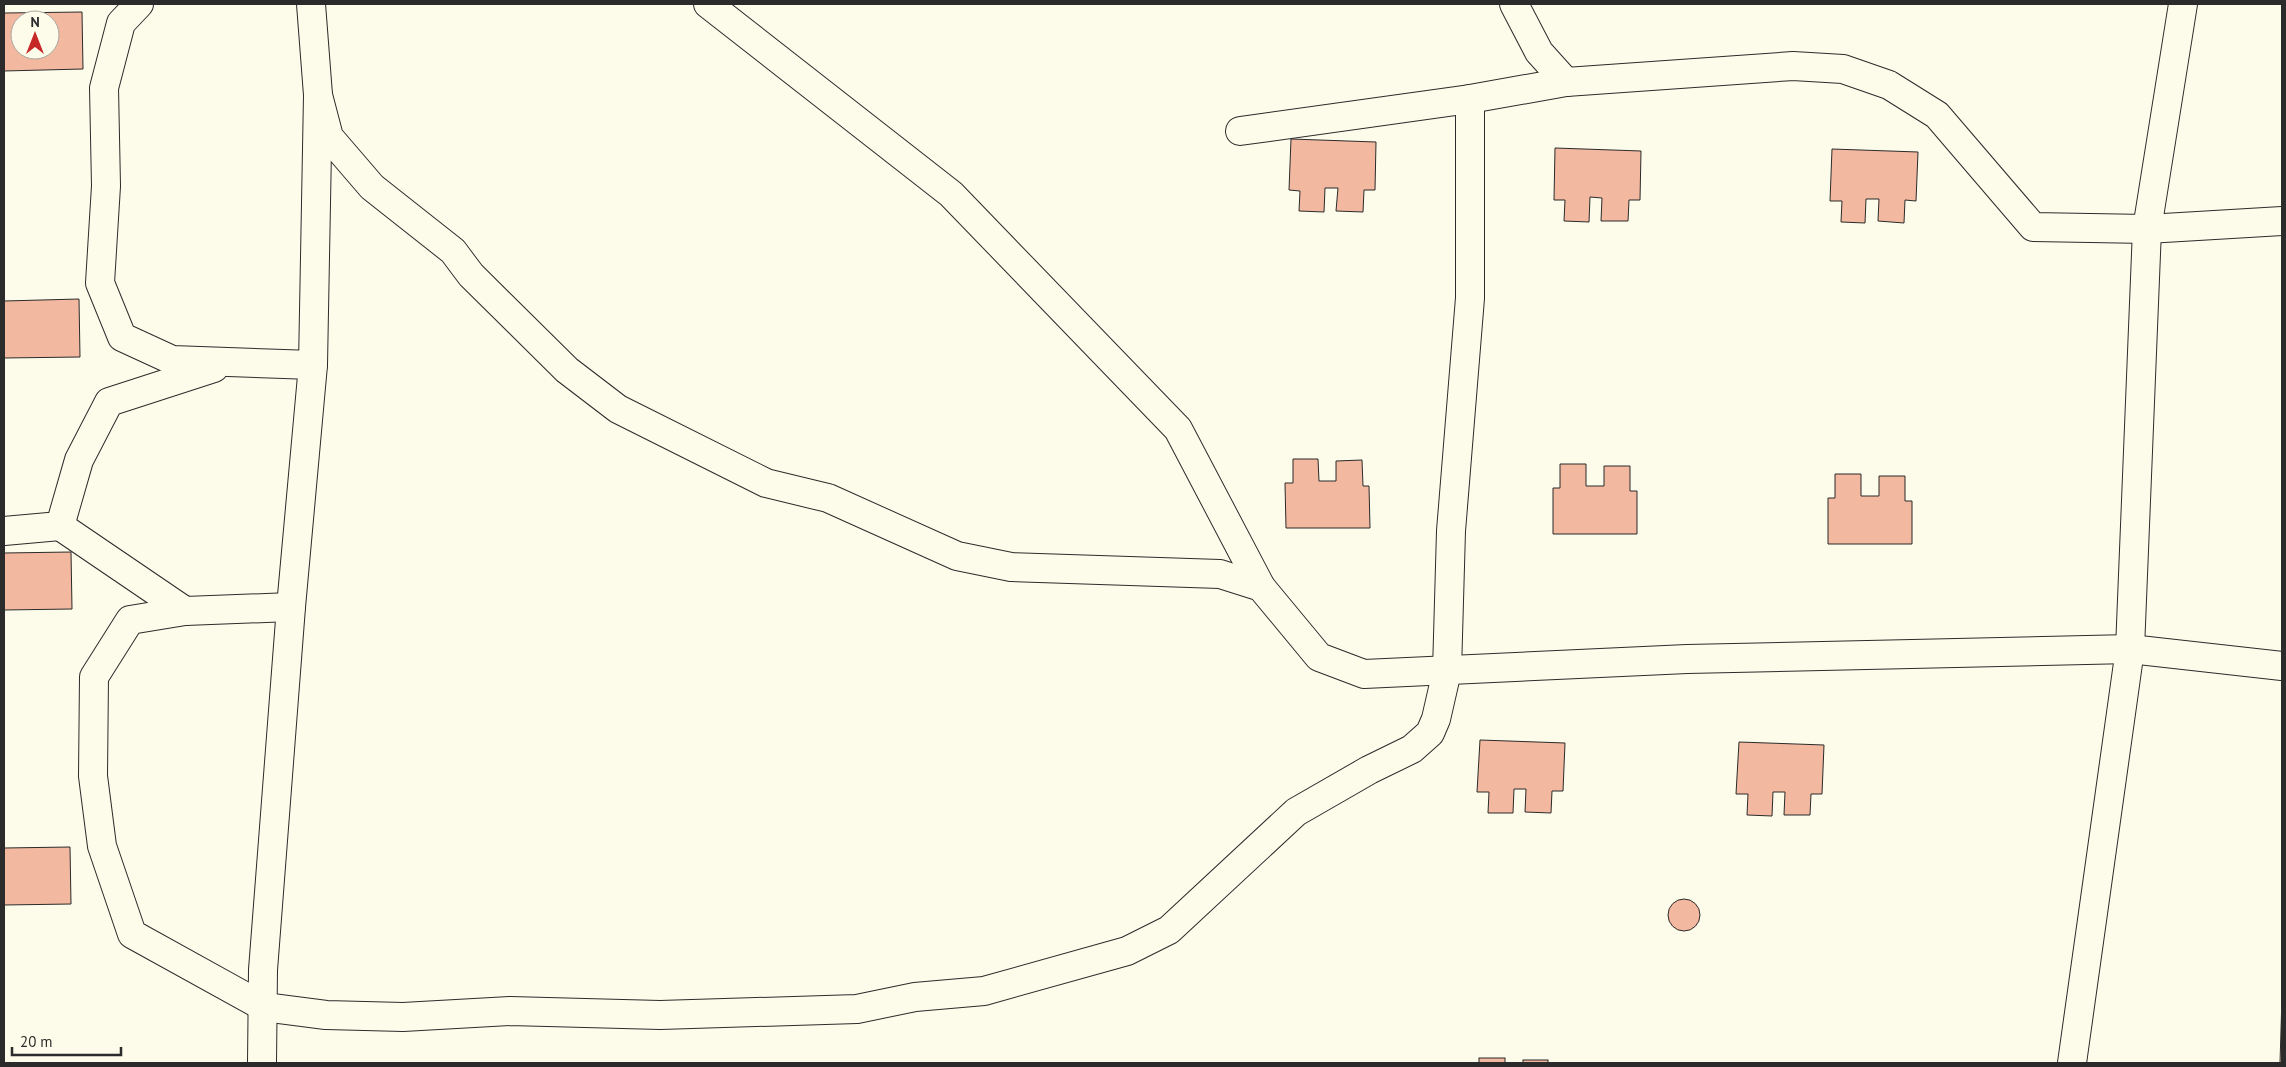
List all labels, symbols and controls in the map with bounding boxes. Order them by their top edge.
north arrow [10,10,60,60]
text: N [30,13,40,31]
scale bar [12,1024,121,1056]
text: 20 m [20,1032,53,1051]

